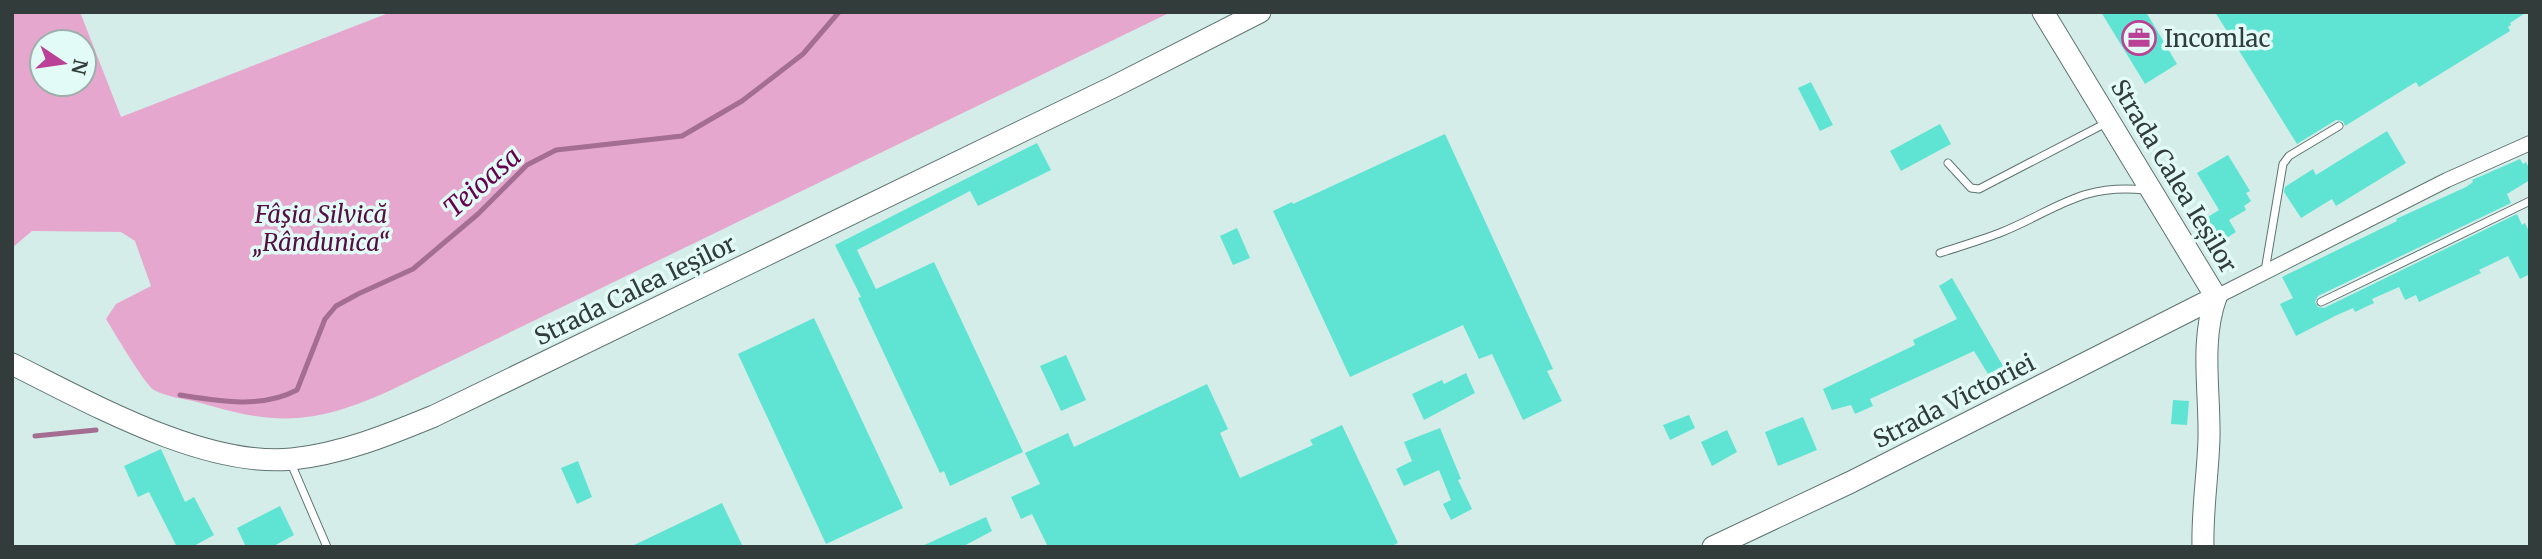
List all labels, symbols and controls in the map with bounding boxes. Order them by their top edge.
office icon: Incomlac [2120,19,2158,57]
place label: Incomlac [2164,23,2271,54]
north arrow [28,28,98,98]
text: N [66,57,93,77]
street label: Strada Calea Ieșilor [2104,74,2244,278]
water label: Teioasa [437,140,527,224]
park label: Fâşia Silvică „Rândunica“ [252,199,390,258]
street label: Strada Calea Ieșilor [529,228,741,352]
street label: Strada Victoriei [1868,347,2040,455]

